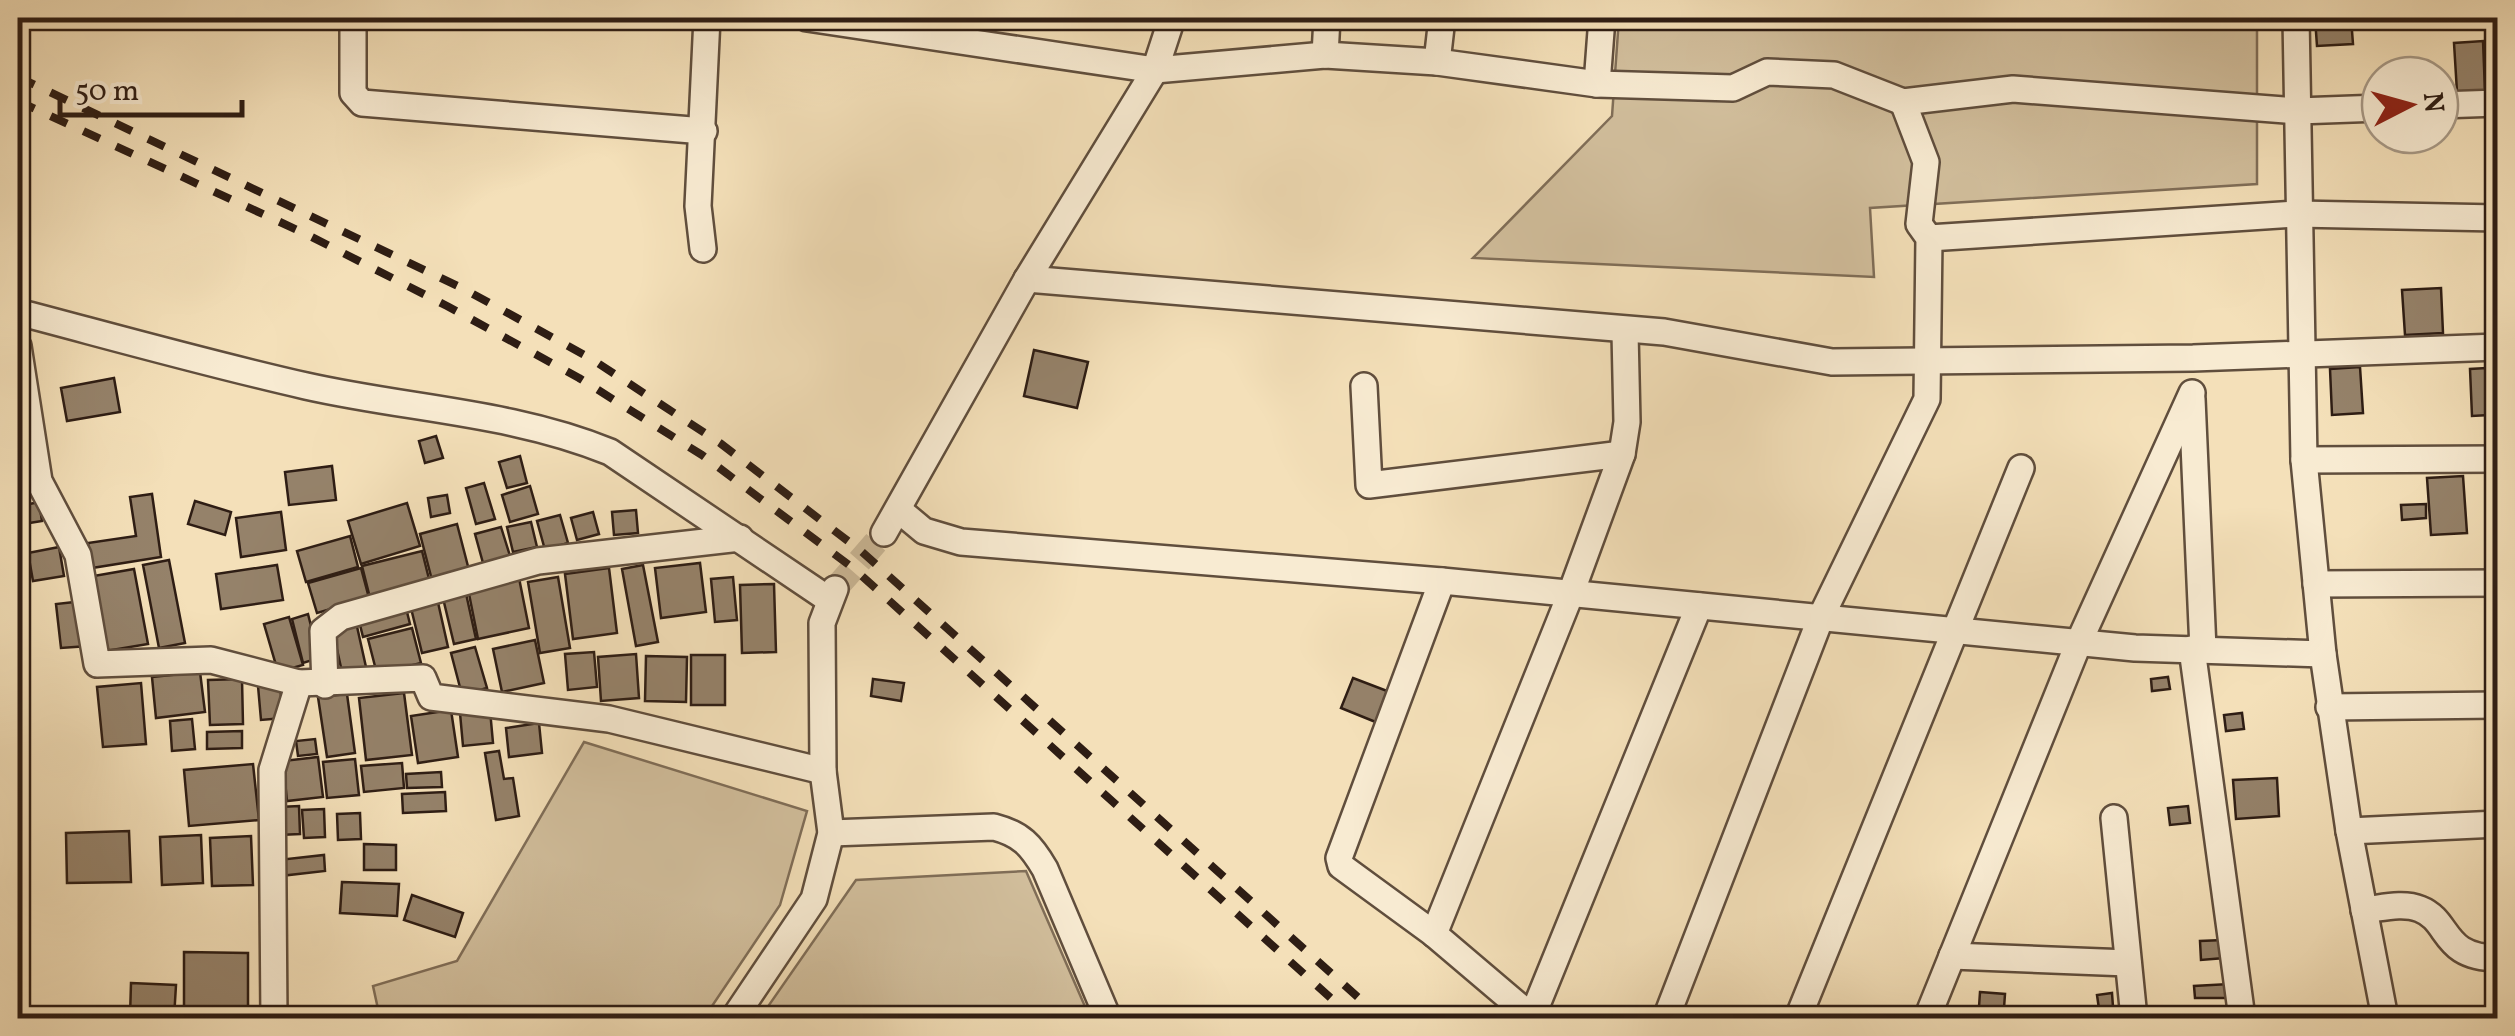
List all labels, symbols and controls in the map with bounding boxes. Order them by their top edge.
scale bar [60,55,242,117]
north arrow [2360,55,2460,155]
text: 50 m [75,71,139,113]
text: N [2412,91,2453,115]

